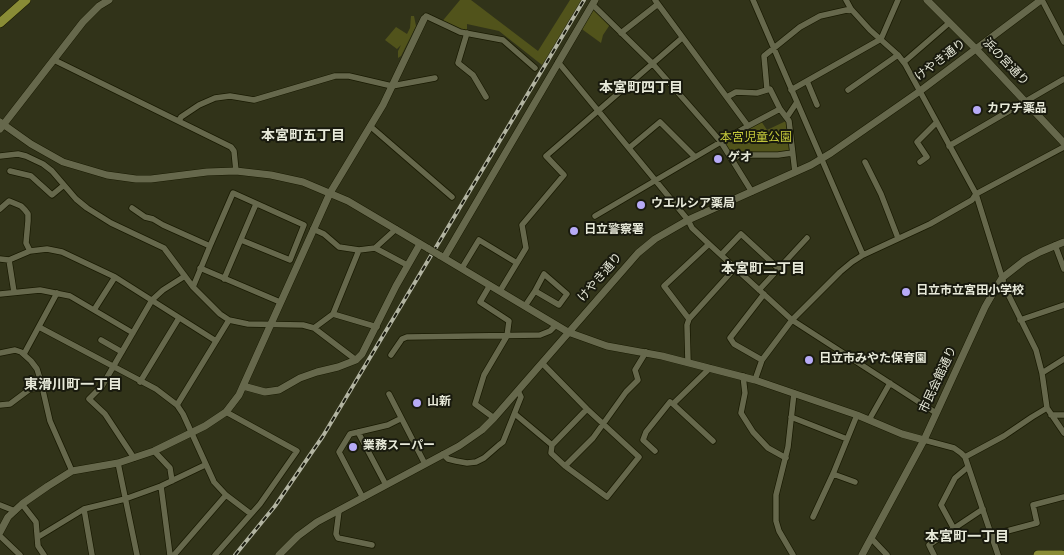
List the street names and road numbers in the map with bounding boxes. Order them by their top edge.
street label: 浜の宮通り [979,36,1031,90]
street label: けやき通り [913,37,969,85]
street label: けやき通り [576,251,626,305]
street label: 市民会館通り [917,344,961,416]

